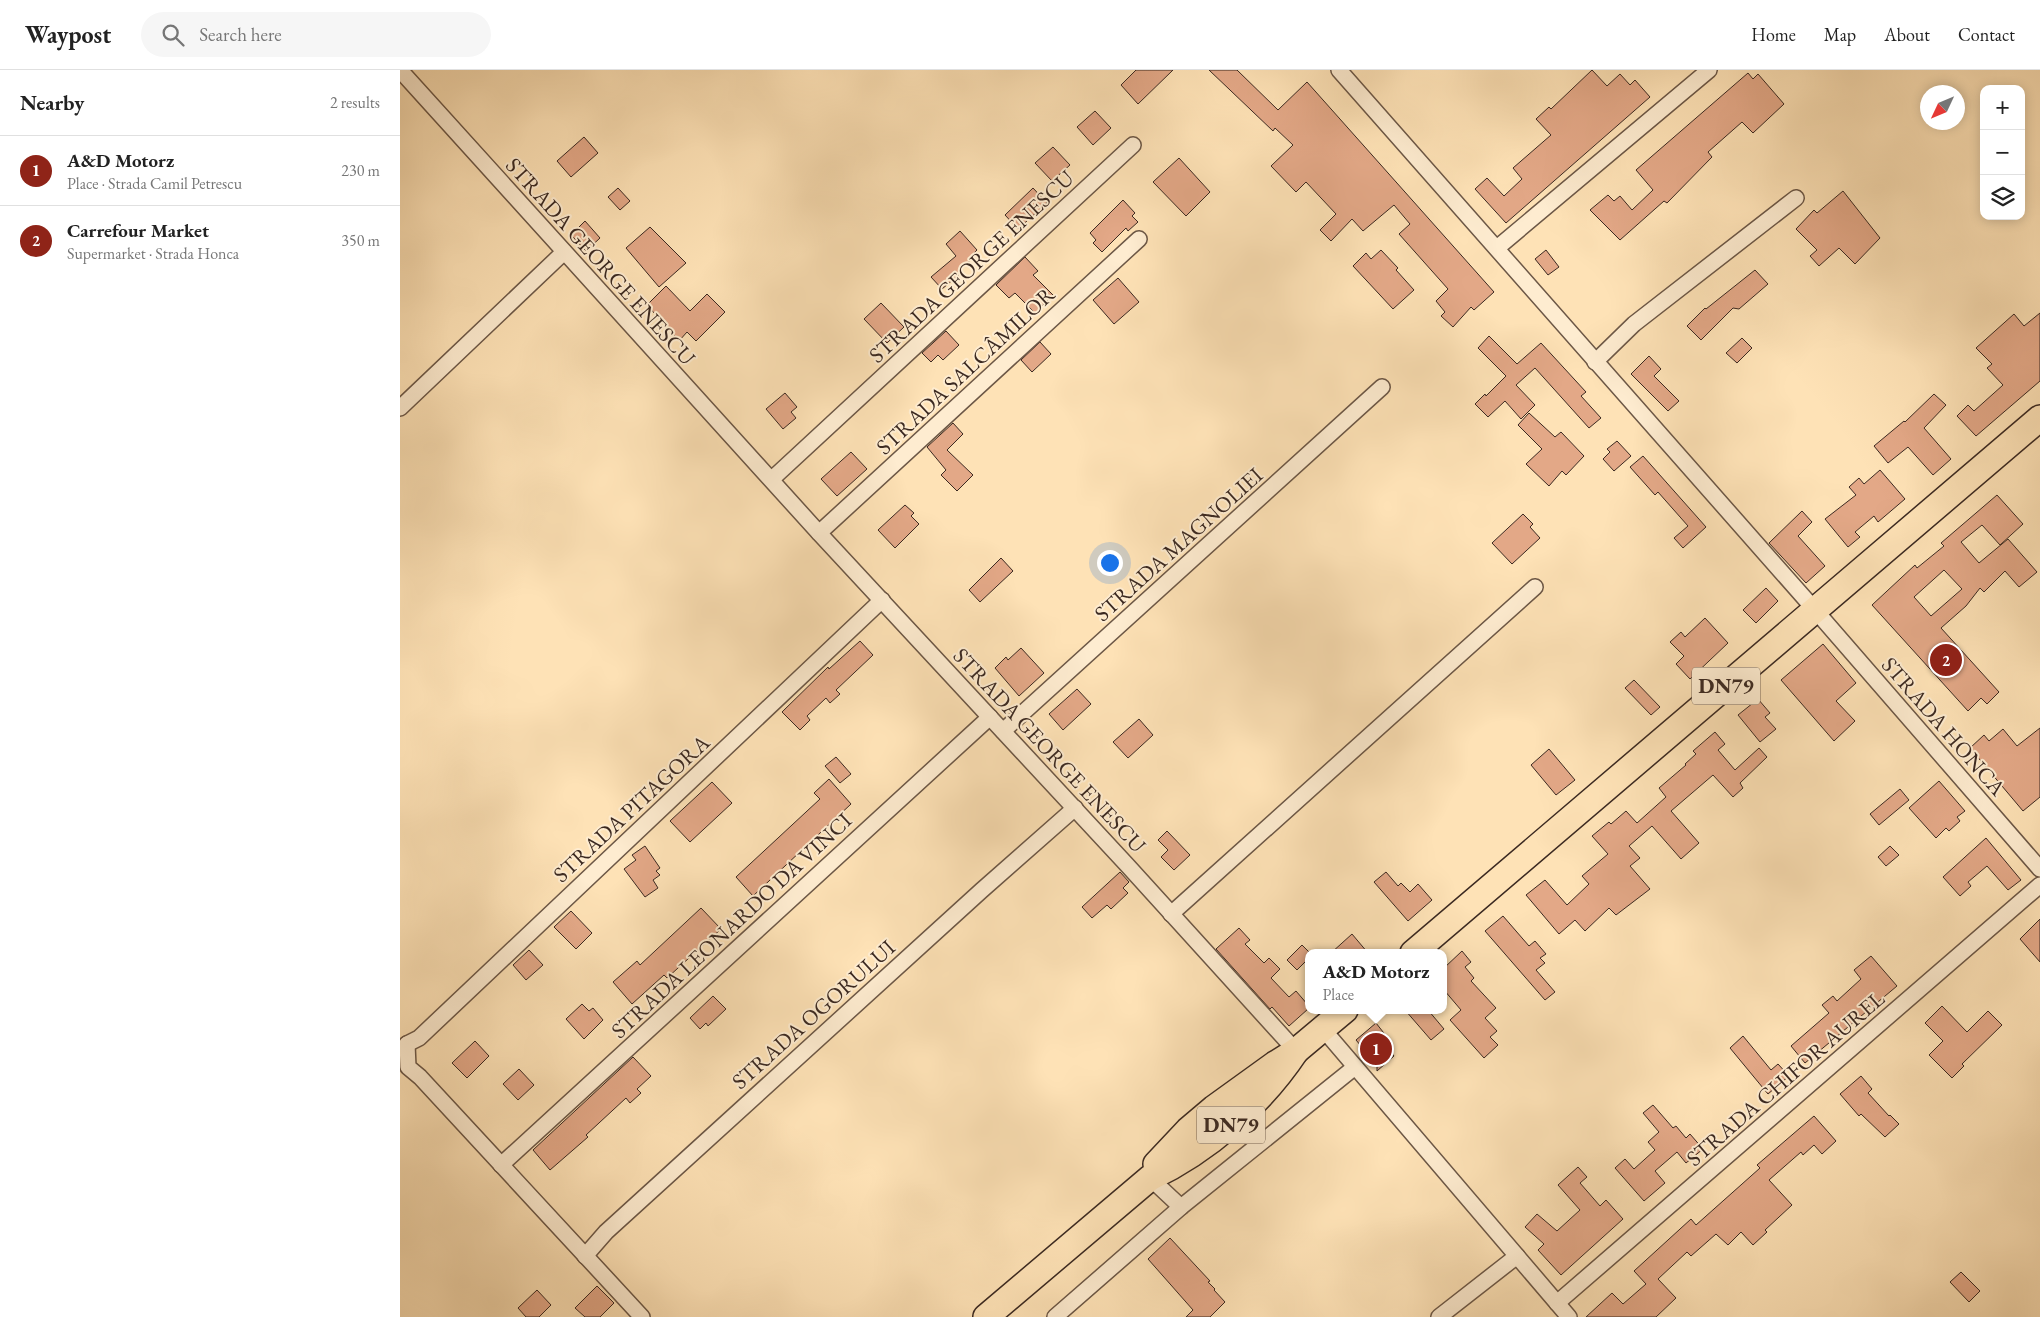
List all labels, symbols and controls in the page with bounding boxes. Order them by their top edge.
search box [141,12,491,57]
text: Waypost [25,19,111,50]
icon: search [159,21,187,49]
text: Search here [199,22,282,47]
text: Home [1751,23,1796,46]
text: Map [1824,23,1856,46]
text: About [1884,23,1930,46]
text: Contact [1958,23,2015,46]
north arrow [1920,85,1965,130]
map controls [1980,85,2025,220]
button: + [1980,85,2025,130]
text: Nearby [20,89,84,116]
text: 2 results [330,92,380,113]
button: − [1980,130,2025,175]
text: A&D Motorz [67,148,174,173]
street label: STRADA GEORGE ENESCU [499,151,702,372]
text: 1 [32,160,40,181]
text: 230 m [341,160,380,181]
street label: STRADA GEORGE ENESCU [863,163,1081,369]
text: Place · Strada Camil Petrescu [67,173,242,194]
button: layers [1980,175,2025,220]
text: Carrefour Market [67,218,209,243]
text: 2 [32,230,40,251]
text: 350 m [341,230,380,251]
text: Supermarket · Strada Honca [67,243,239,264]
street label: STRADA SALCÂMILOR [870,280,1061,461]
street label: STRADA MAGNOLIEI [1088,461,1269,628]
your location [1097,550,1123,576]
pin: 2 [1930,641,1962,679]
street label: STRADA GEORGE ENESCU [947,642,1153,860]
street label: STRADA HONCA [1875,651,2013,803]
road number: DN79 [1692,668,1760,704]
street label: STRADA PITAGORA [547,728,716,889]
street label: STRADA LEONARDO DA VINCI [605,806,858,1045]
street label: STRADA OGORULUI [725,933,902,1096]
popup [1305,949,1447,1014]
text: A&D Motorz [1322,959,1430,984]
text: Place [1322,984,1354,1005]
street label: STRADA CHIFOR AUREL [1680,984,1891,1173]
pin: 1 [1360,1030,1392,1068]
road number: DN79 [1197,1106,1265,1144]

